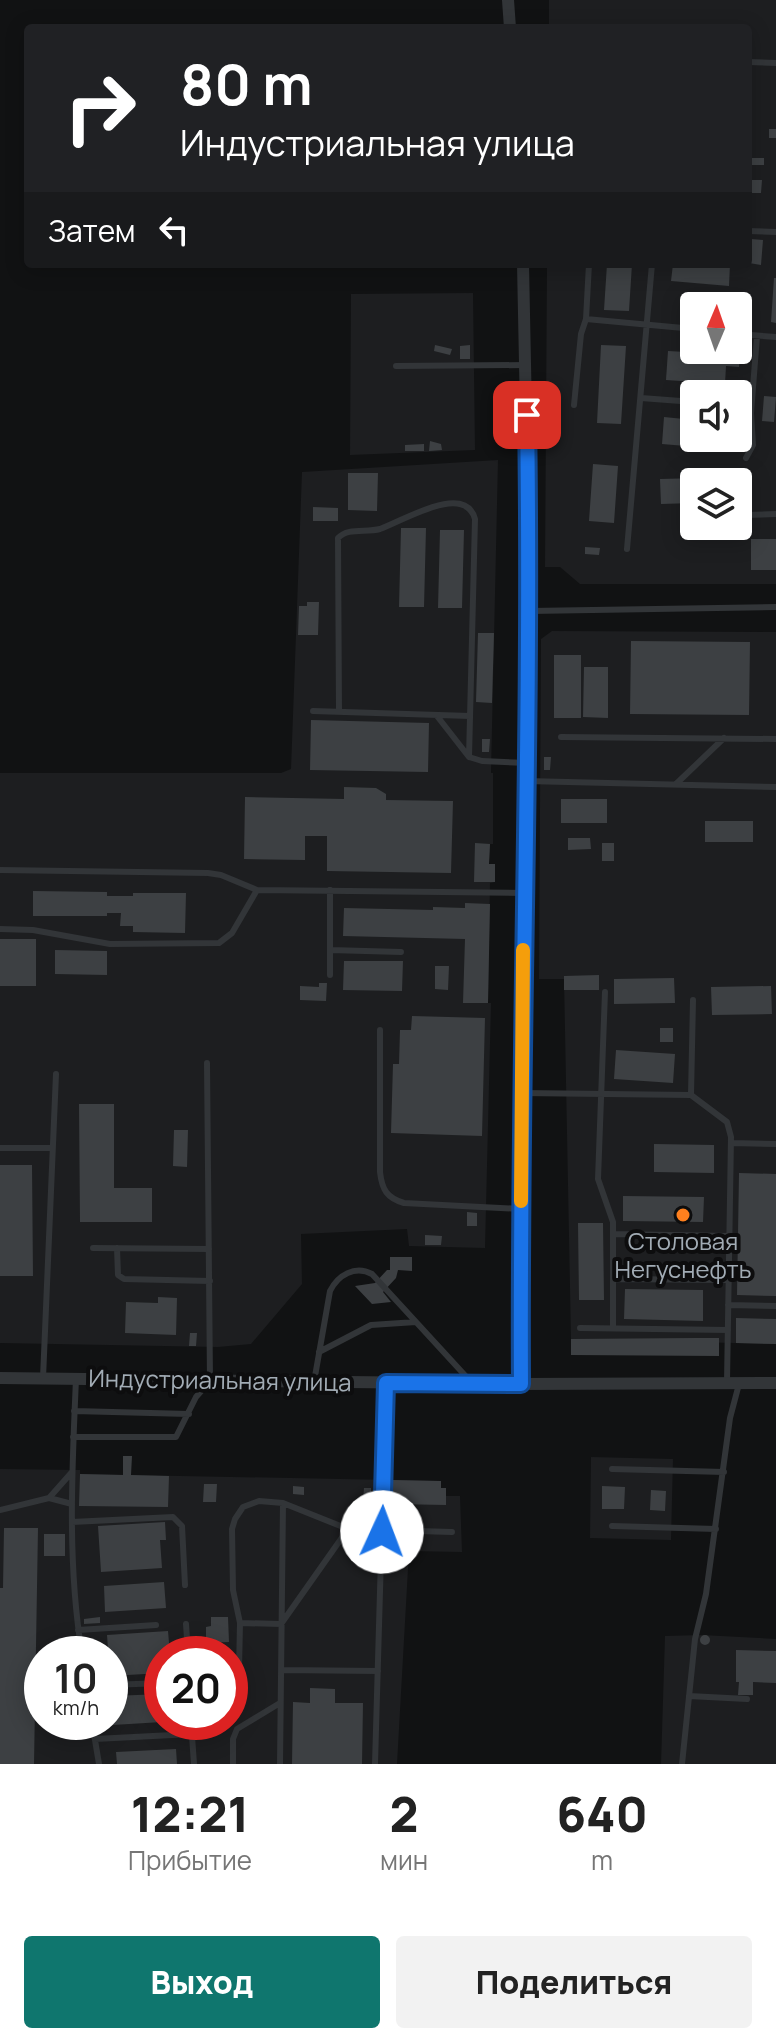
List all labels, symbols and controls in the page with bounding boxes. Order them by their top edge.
text: 80 m [180,45,313,122]
icon: right [48,56,152,160]
text: Индустриальная улица [180,118,575,167]
icon: left [152,208,196,252]
text: Затем [48,210,136,251]
north arrow [680,292,752,364]
map controls [680,292,752,540]
button: sound [680,380,752,452]
pin [493,381,561,449]
icon: arrive [505,393,549,437]
button: layers [680,468,752,540]
marker: Столовая Негуснефть [674,1206,692,1224]
place label: Столовая Негуснефть [614,1224,752,1285]
street label: Индустриальная улица [88,1361,352,1398]
position arrow [340,1490,424,1574]
speed limit sign: 20 [144,1636,248,1740]
text: 10 [54,1650,98,1705]
text: km/h [53,1694,99,1721]
text: 12:21 [131,1781,249,1846]
text: 2 [390,1781,419,1846]
text: 640 [556,1781,648,1846]
text: Прибытие [128,1842,252,1878]
text: мин [380,1842,428,1878]
text: m [591,1842,613,1878]
button: Выход [24,1936,380,2028]
button: Поделиться [396,1936,752,2028]

